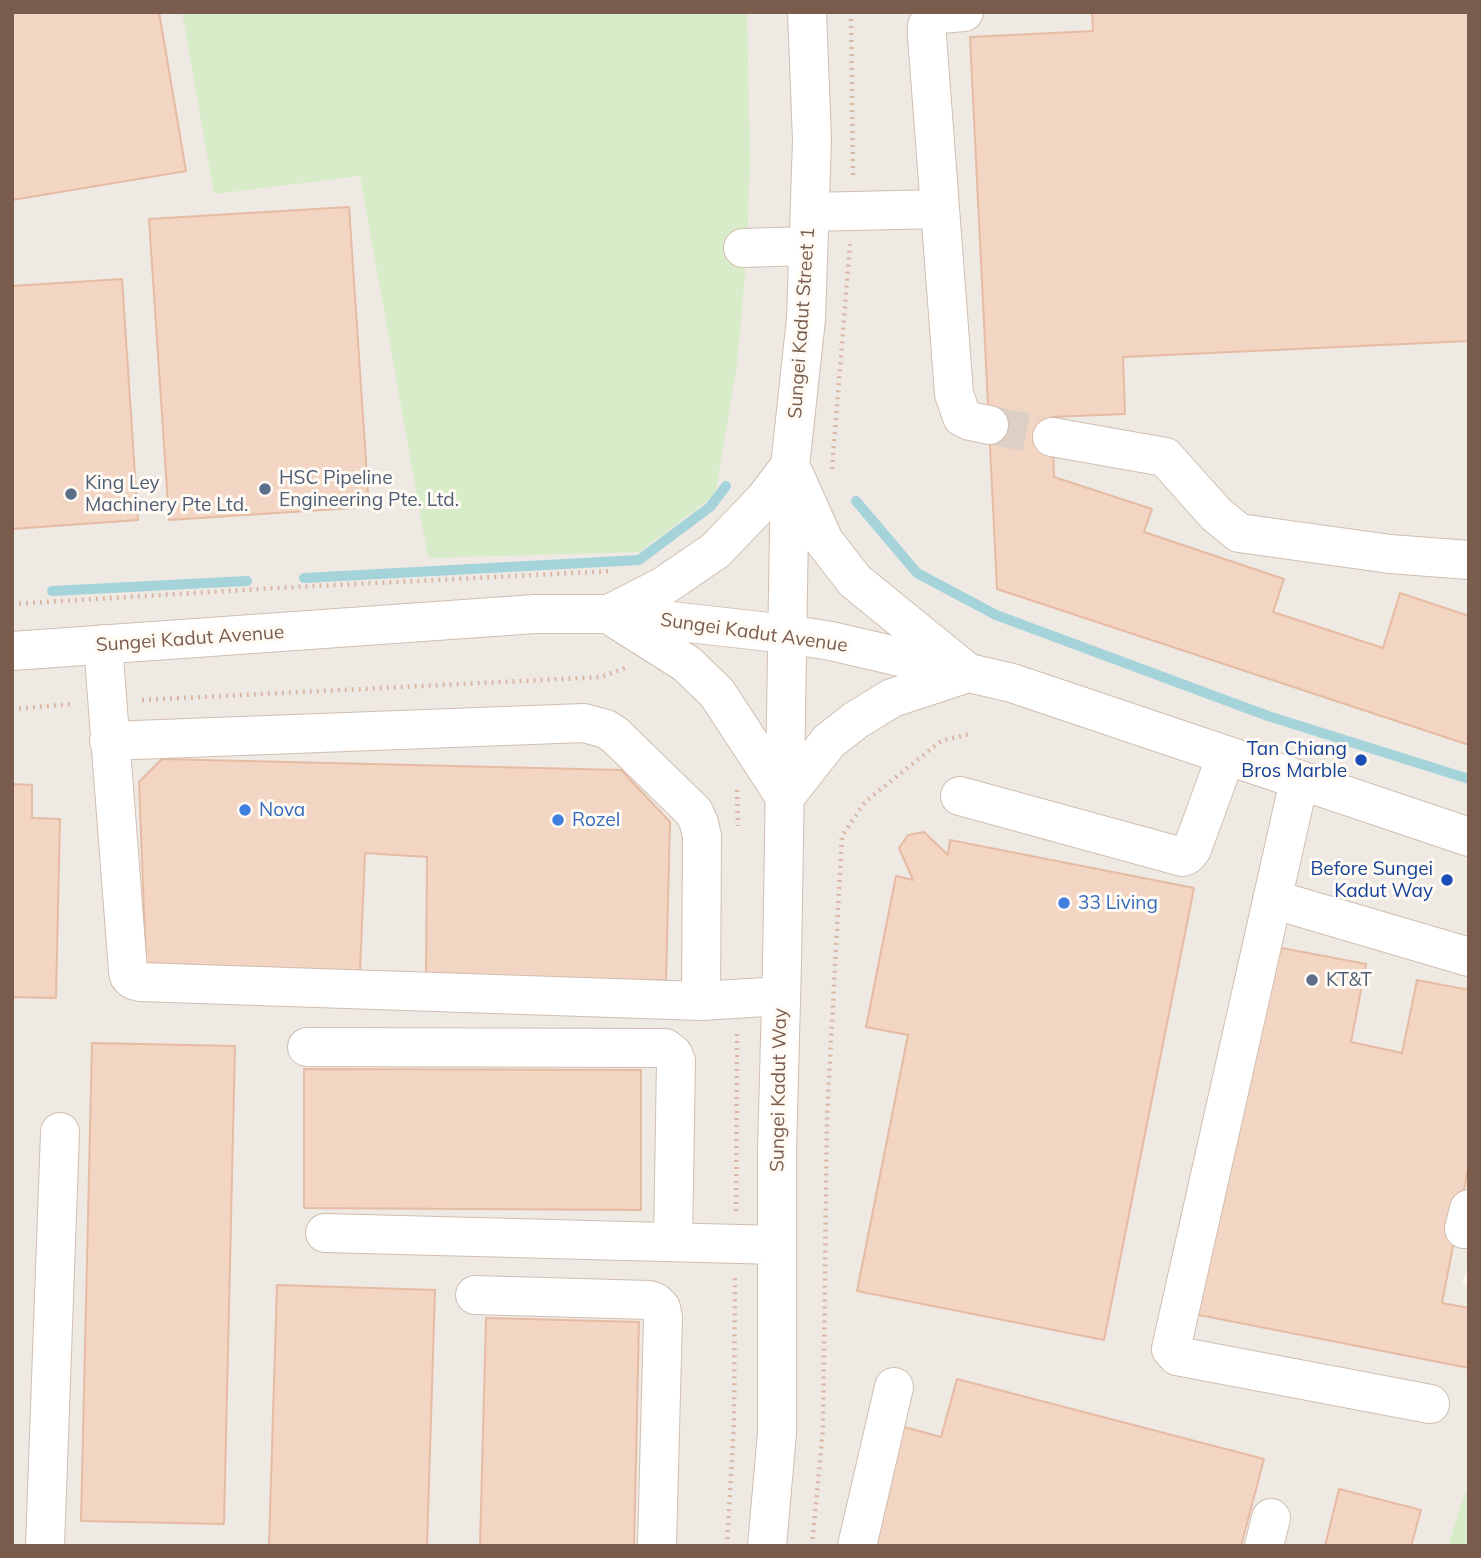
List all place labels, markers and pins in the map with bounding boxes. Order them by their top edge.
place label: HSC Pipeline Engineering Pte. Ltd. [279,467,459,511]
place label: King Ley Machinery Pte Ltd. [85,472,248,516]
marker: HSC Pipeline Engineering Pte. Ltd. [257,481,273,497]
marker: King Ley Machinery Pte Ltd. [63,486,79,502]
place label: Tan Chiang Bros Marble [1241,738,1347,782]
marker: Tan Chiang Bros Marble [1353,752,1369,768]
place label: Nova [259,799,305,821]
marker: Nova [237,802,253,818]
place label: Rozel [572,809,620,831]
marker: Rozel [550,812,566,828]
place label: Before Sungei Kadut Way [1310,858,1433,902]
marker: Before Sungei Kadut Way [1439,872,1455,888]
place label: 33 Living [1078,892,1158,914]
marker: 33 Living [1056,895,1072,911]
place label: KT&T [1326,969,1372,991]
marker: KT&T [1304,972,1320,988]

